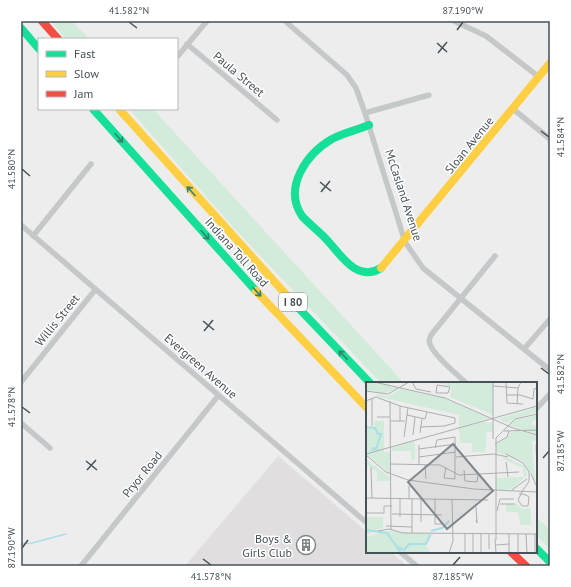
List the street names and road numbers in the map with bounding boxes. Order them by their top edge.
street label: Paula Street [210,48,268,100]
street label: Sloan Avenue [441,113,497,177]
street label: McCasland Avenue [382,147,426,243]
street label: Indiana Toll Road [202,214,272,290]
street label: Willis Street [32,291,82,349]
road number: I 80 [279,293,307,311]
street label: Evergreen Avenue [161,330,241,402]
street label: Pryor Road [119,448,165,500]

